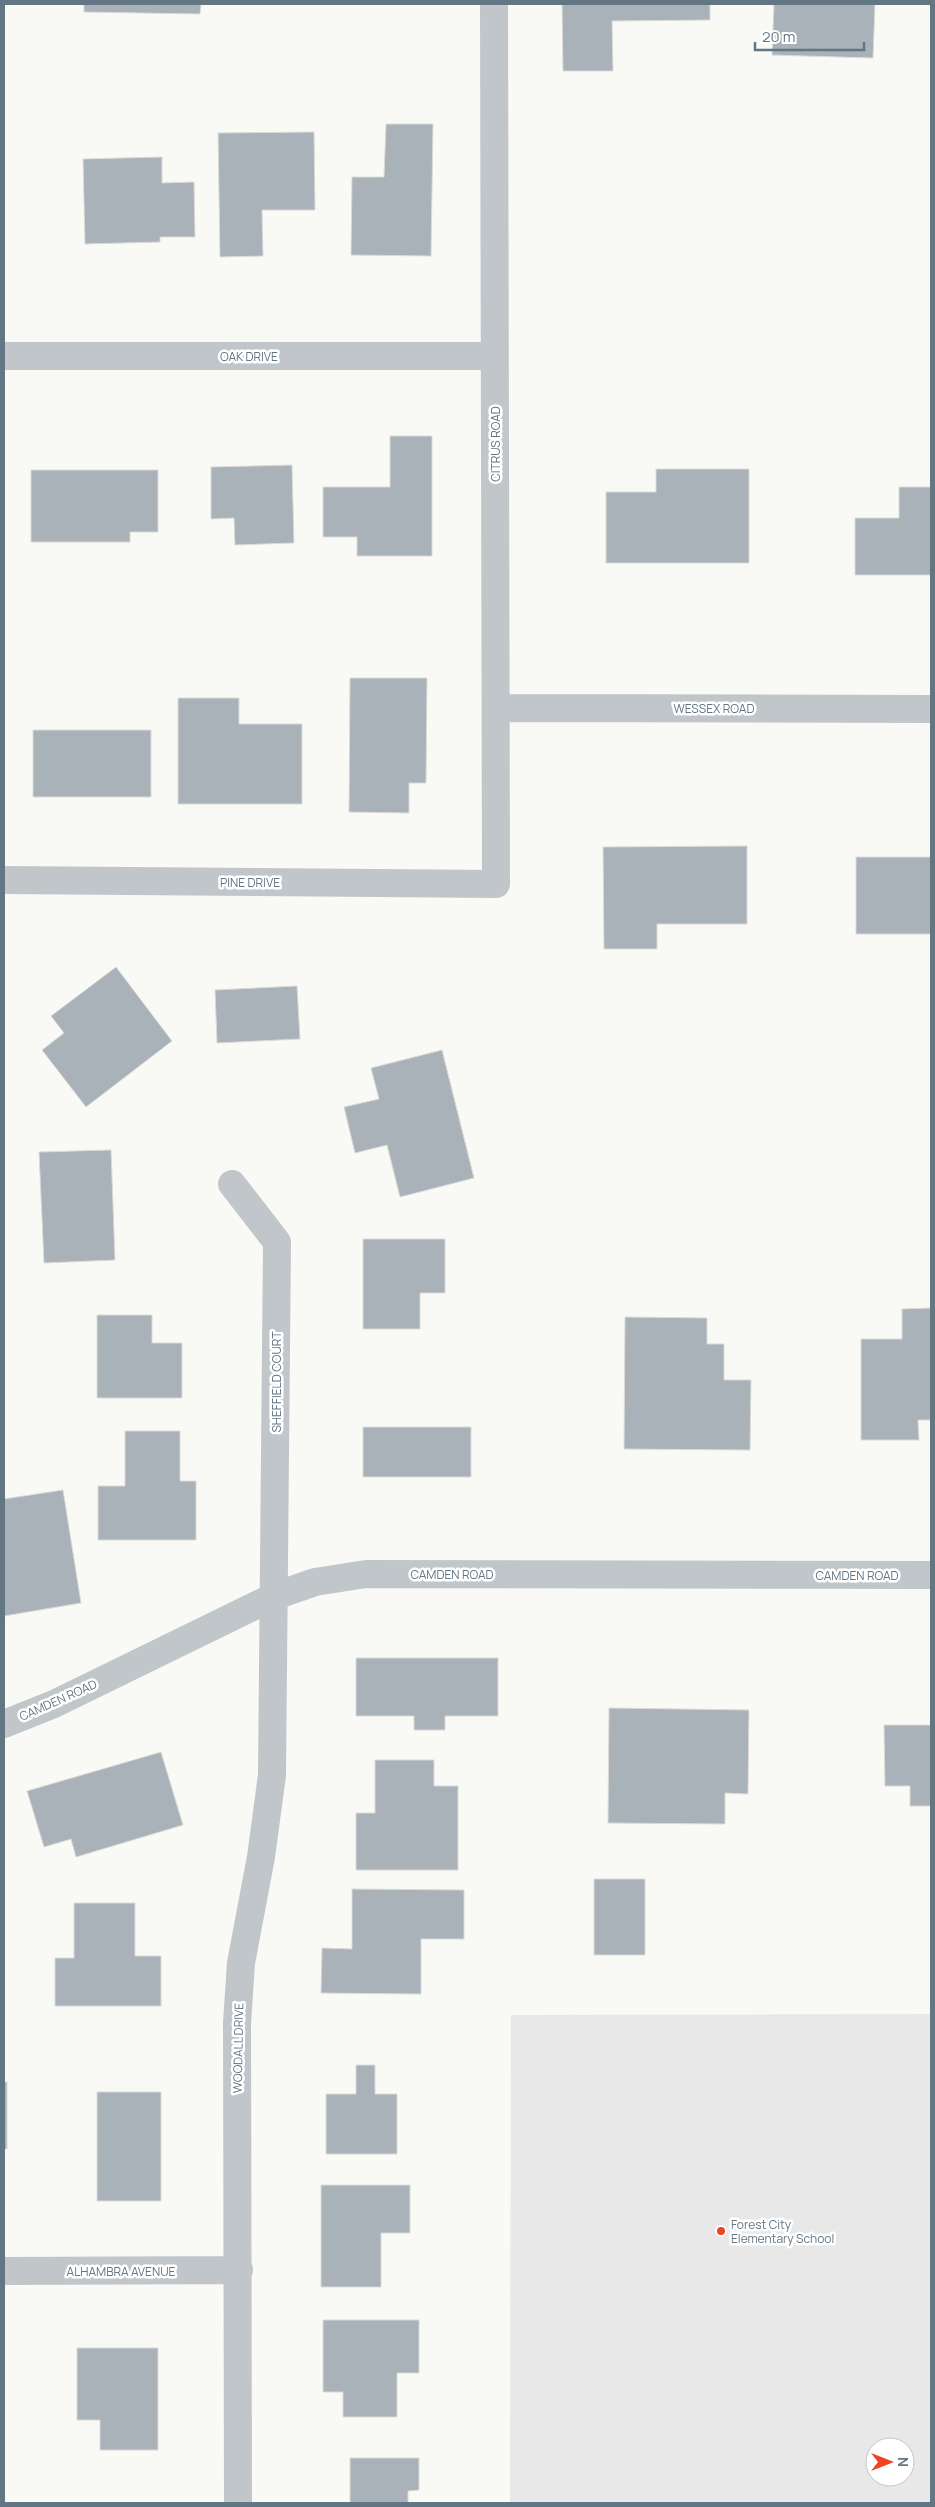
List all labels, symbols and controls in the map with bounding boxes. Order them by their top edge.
scale bar [755,20,864,52]
text: 20 m [762,26,795,47]
street label: OAK DRIVE [220,348,278,365]
street label: CITRUS ROAD [487,406,504,482]
street label: WESSEX ROAD [674,700,754,717]
street label: PINE DRIVE [220,874,280,891]
street label: SHEFFIELD COURT [268,1331,285,1433]
street label: CAMDEN ROAD [410,1566,494,1583]
street label: CAMDEN ROAD [815,1567,899,1584]
street label: CAMDEN ROAD [17,1675,99,1725]
street label: WOODALL DRIVE [229,2003,247,2093]
place label: Forest City Elementary School [731,2216,834,2247]
marker: Forest City Elementary School [715,2225,727,2237]
street label: ALHAMBRA AVENUE [67,2263,176,2280]
north arrow [865,2437,915,2487]
text: N [894,2457,913,2467]

